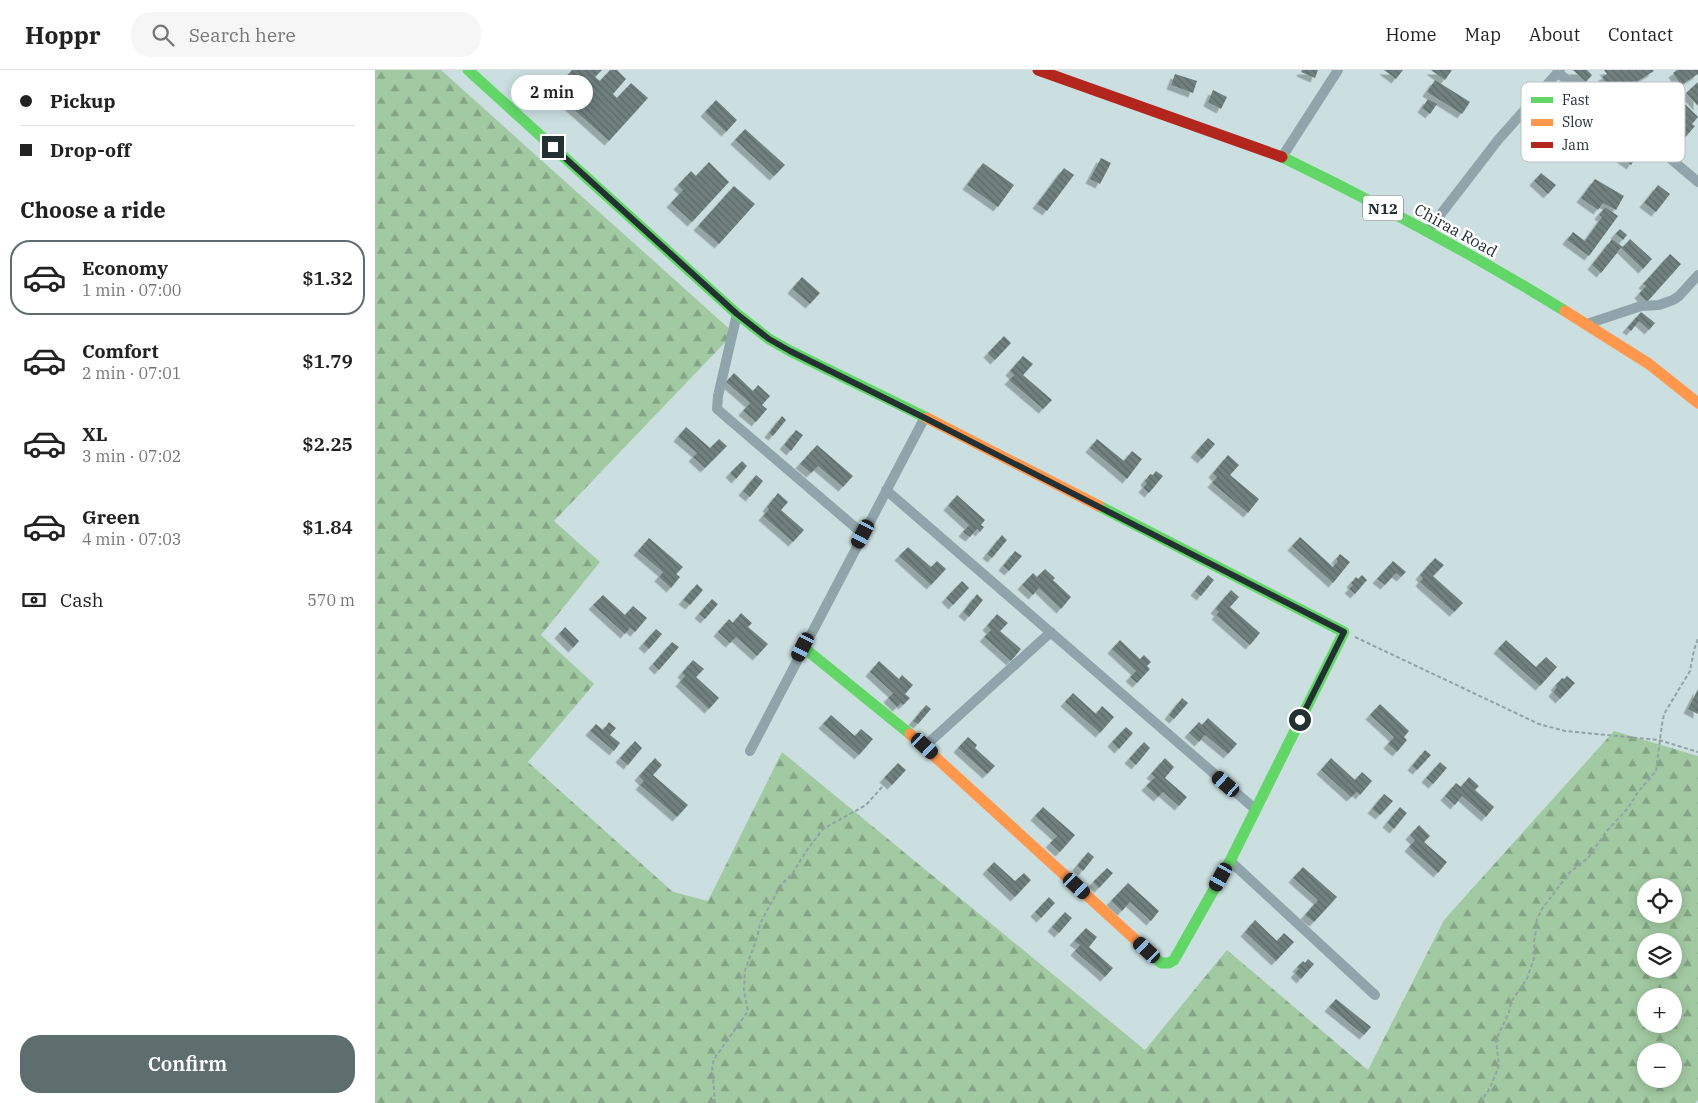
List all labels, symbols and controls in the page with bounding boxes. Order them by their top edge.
search box [131,12,481,57]
text: Hoppr [25,19,101,51]
icon: search [149,21,177,49]
text: Search here [189,23,296,47]
text: Home [1385,23,1437,46]
text: Map [1465,23,1501,46]
text: About [1529,23,1580,46]
text: Contact [1608,23,1673,46]
callout: 2 min [512,75,594,110]
text: 2 min [530,82,574,102]
legend [1521,82,1685,162]
text: Pickup [50,89,115,113]
text: Fast [1562,91,1590,109]
text: Slow [1562,113,1593,131]
route end [542,136,564,158]
text: Jam [1562,136,1589,154]
text: Drop-off [50,138,131,162]
text: Choose a ride [20,195,166,224]
road number: N12 [1363,196,1403,220]
street label: Chiraa Road [1411,199,1501,261]
icon: car [22,255,67,300]
text: Economy [82,256,168,280]
text: $1.32 [302,266,353,290]
text: 1 min · 07:00 [82,280,181,300]
icon: car [22,338,67,383]
text: Comfort [82,339,159,363]
text: $1.79 [302,349,353,373]
text: 2 min · 07:01 [82,363,181,383]
icon: car [22,421,67,466]
text: XL [82,422,108,446]
text: $2.25 [302,432,353,456]
text: 3 min · 07:02 [82,446,181,466]
icon: car [22,504,67,549]
text: Green [82,505,140,529]
text: $1.84 [302,515,353,539]
car [849,517,876,551]
text: 4 min · 07:03 [82,529,181,549]
icon: cash [20,586,48,614]
text: Cash [60,588,104,612]
text: 570 m [307,590,355,610]
car [789,630,816,664]
route start [1289,709,1311,731]
car [908,730,941,762]
car [1209,768,1242,800]
car [1207,860,1234,894]
car [1060,870,1093,902]
map controls [1637,878,1682,1088]
button: locate [1637,878,1682,923]
button: layers [1637,933,1682,978]
car [1130,934,1163,966]
button: + [1637,988,1682,1033]
button: Confirm [20,1035,355,1093]
button: − [1637,1043,1682,1088]

